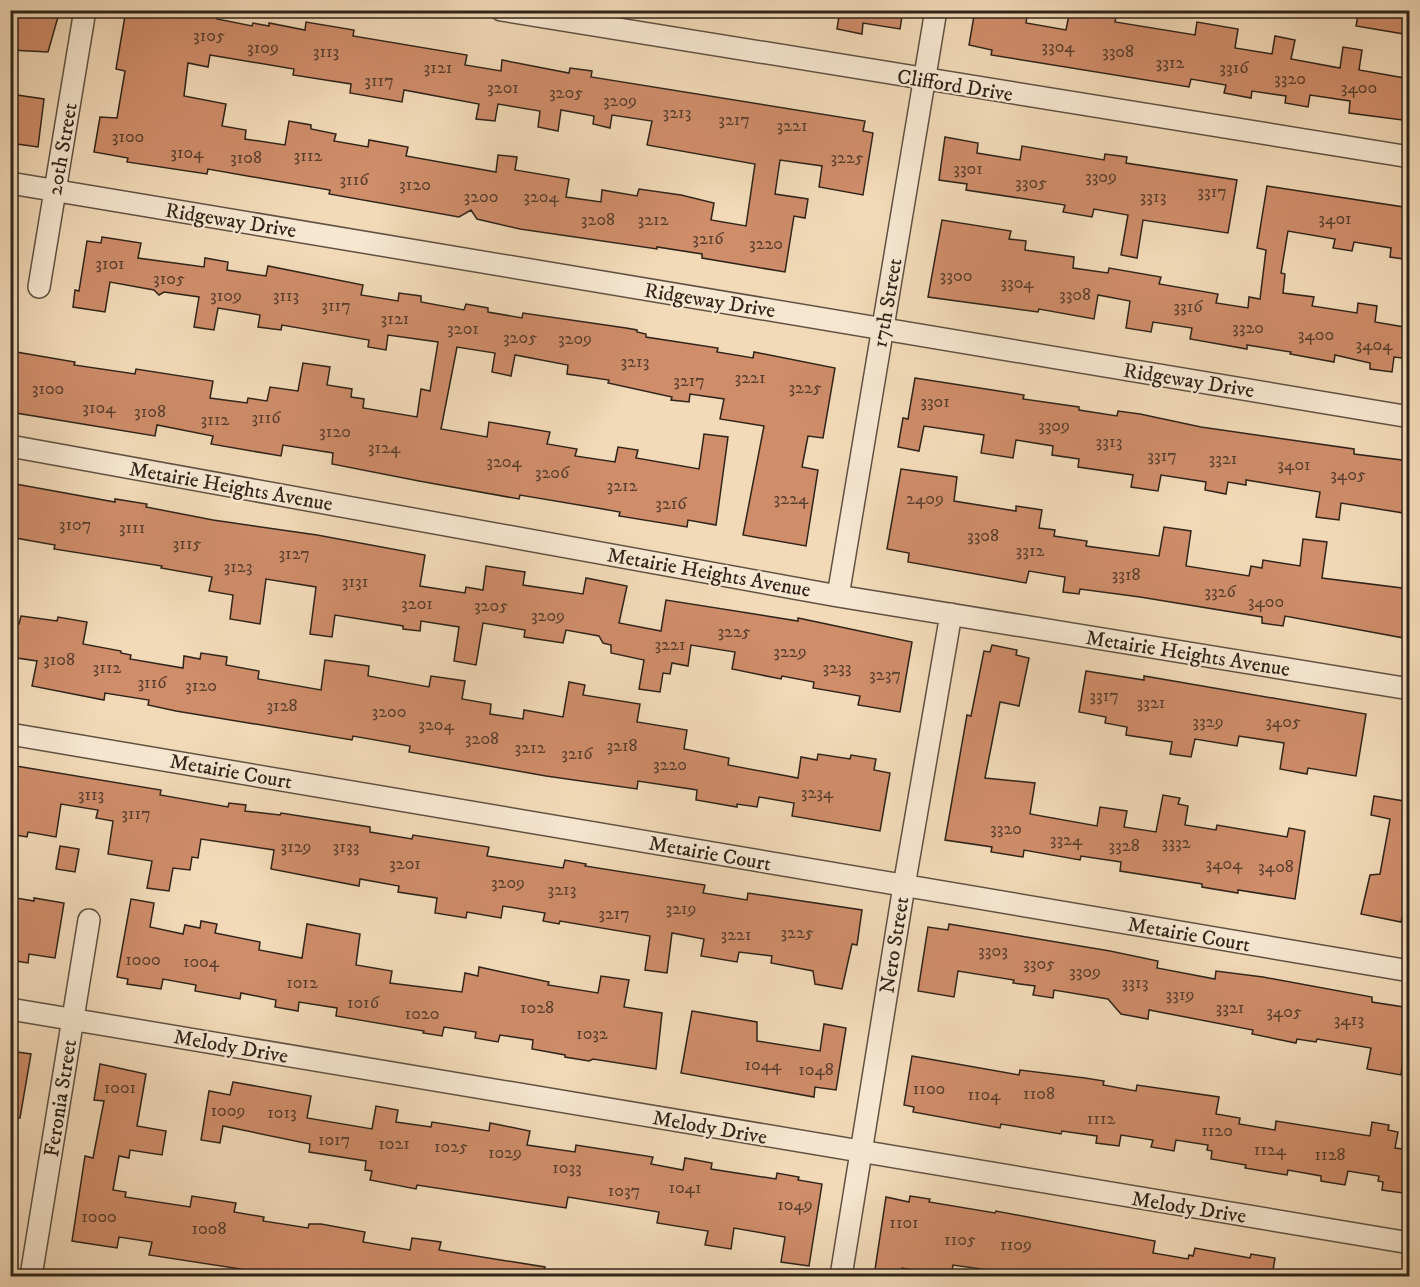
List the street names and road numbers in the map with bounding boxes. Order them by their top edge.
street label: Clifford Drive [895,64,1015,108]
street label: 20th Street [42,101,84,197]
street label: Ridgeway Drive [164,198,298,244]
street label: 17th Street [867,256,909,350]
street label: Ridgeway Drive [643,278,777,324]
street label: Ridgeway Drive [1122,358,1256,404]
street label: Metairie Heights Avenue [127,456,335,518]
street label: Metairie Heights Avenue [605,542,813,604]
street label: Metairie Heights Avenue [1084,625,1292,683]
street label: Metairie Court [168,748,294,796]
street label: Metairie Court [647,830,773,878]
street label: Nero Street [875,895,916,995]
street label: Metairie Court [1126,911,1252,959]
street label: Melody Drive [172,1024,290,1070]
street label: Feronia Street [39,1037,83,1159]
street label: Melody Drive [651,1105,769,1151]
street label: Melody Drive [1130,1186,1248,1230]

